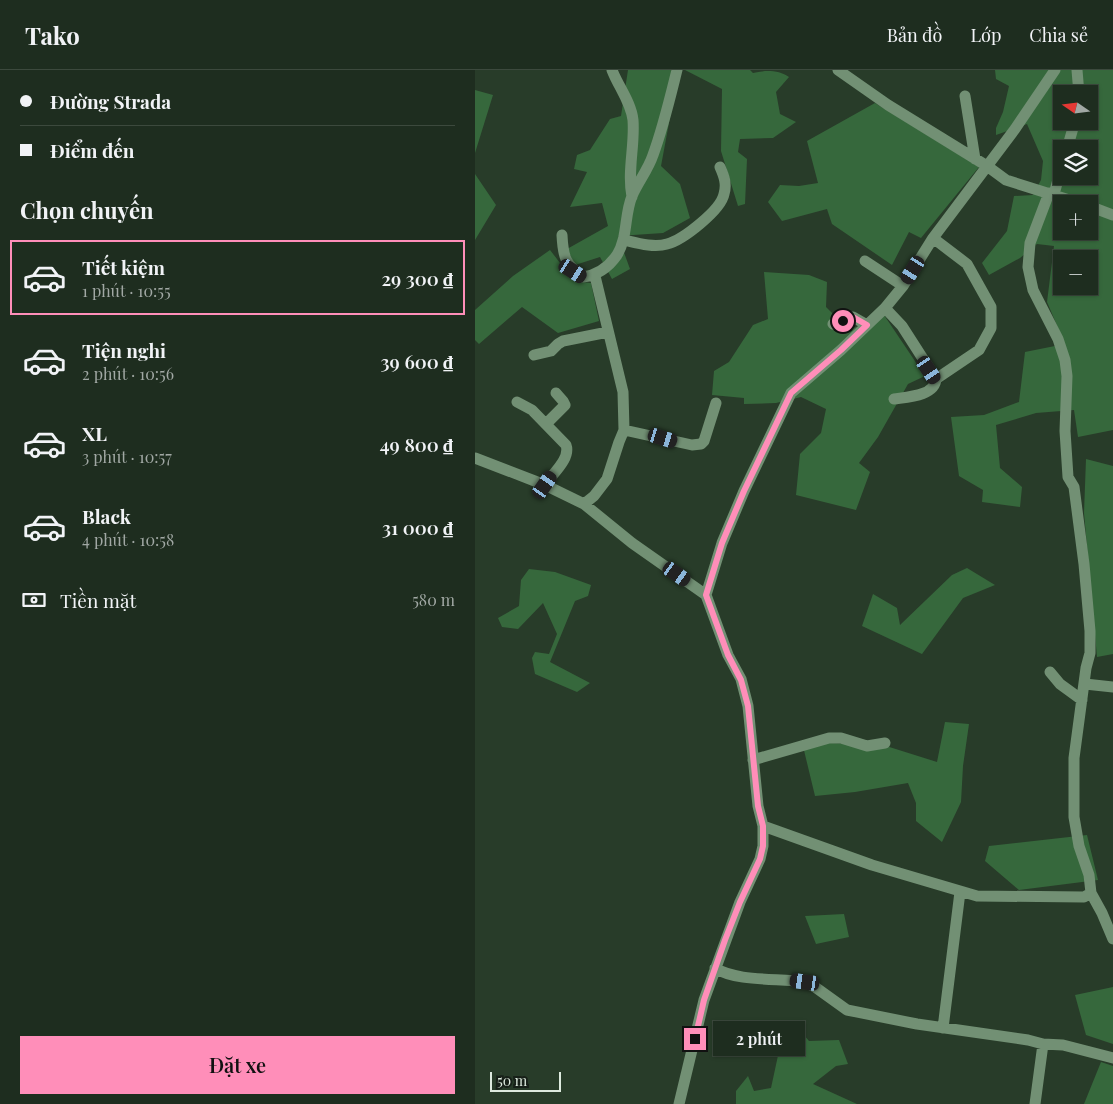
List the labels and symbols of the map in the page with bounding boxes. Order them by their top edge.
north arrow [1053,85,1097,130]
car [898,253,927,287]
car [556,257,589,285]
route start [832,310,854,332]
car [914,353,943,387]
car [646,426,679,450]
car [530,468,559,502]
car [660,559,693,589]
car [789,972,820,992]
callout: 2 phút [713,1022,805,1056]
route end [684,1028,706,1050]
scale bar [490,1069,561,1092]

